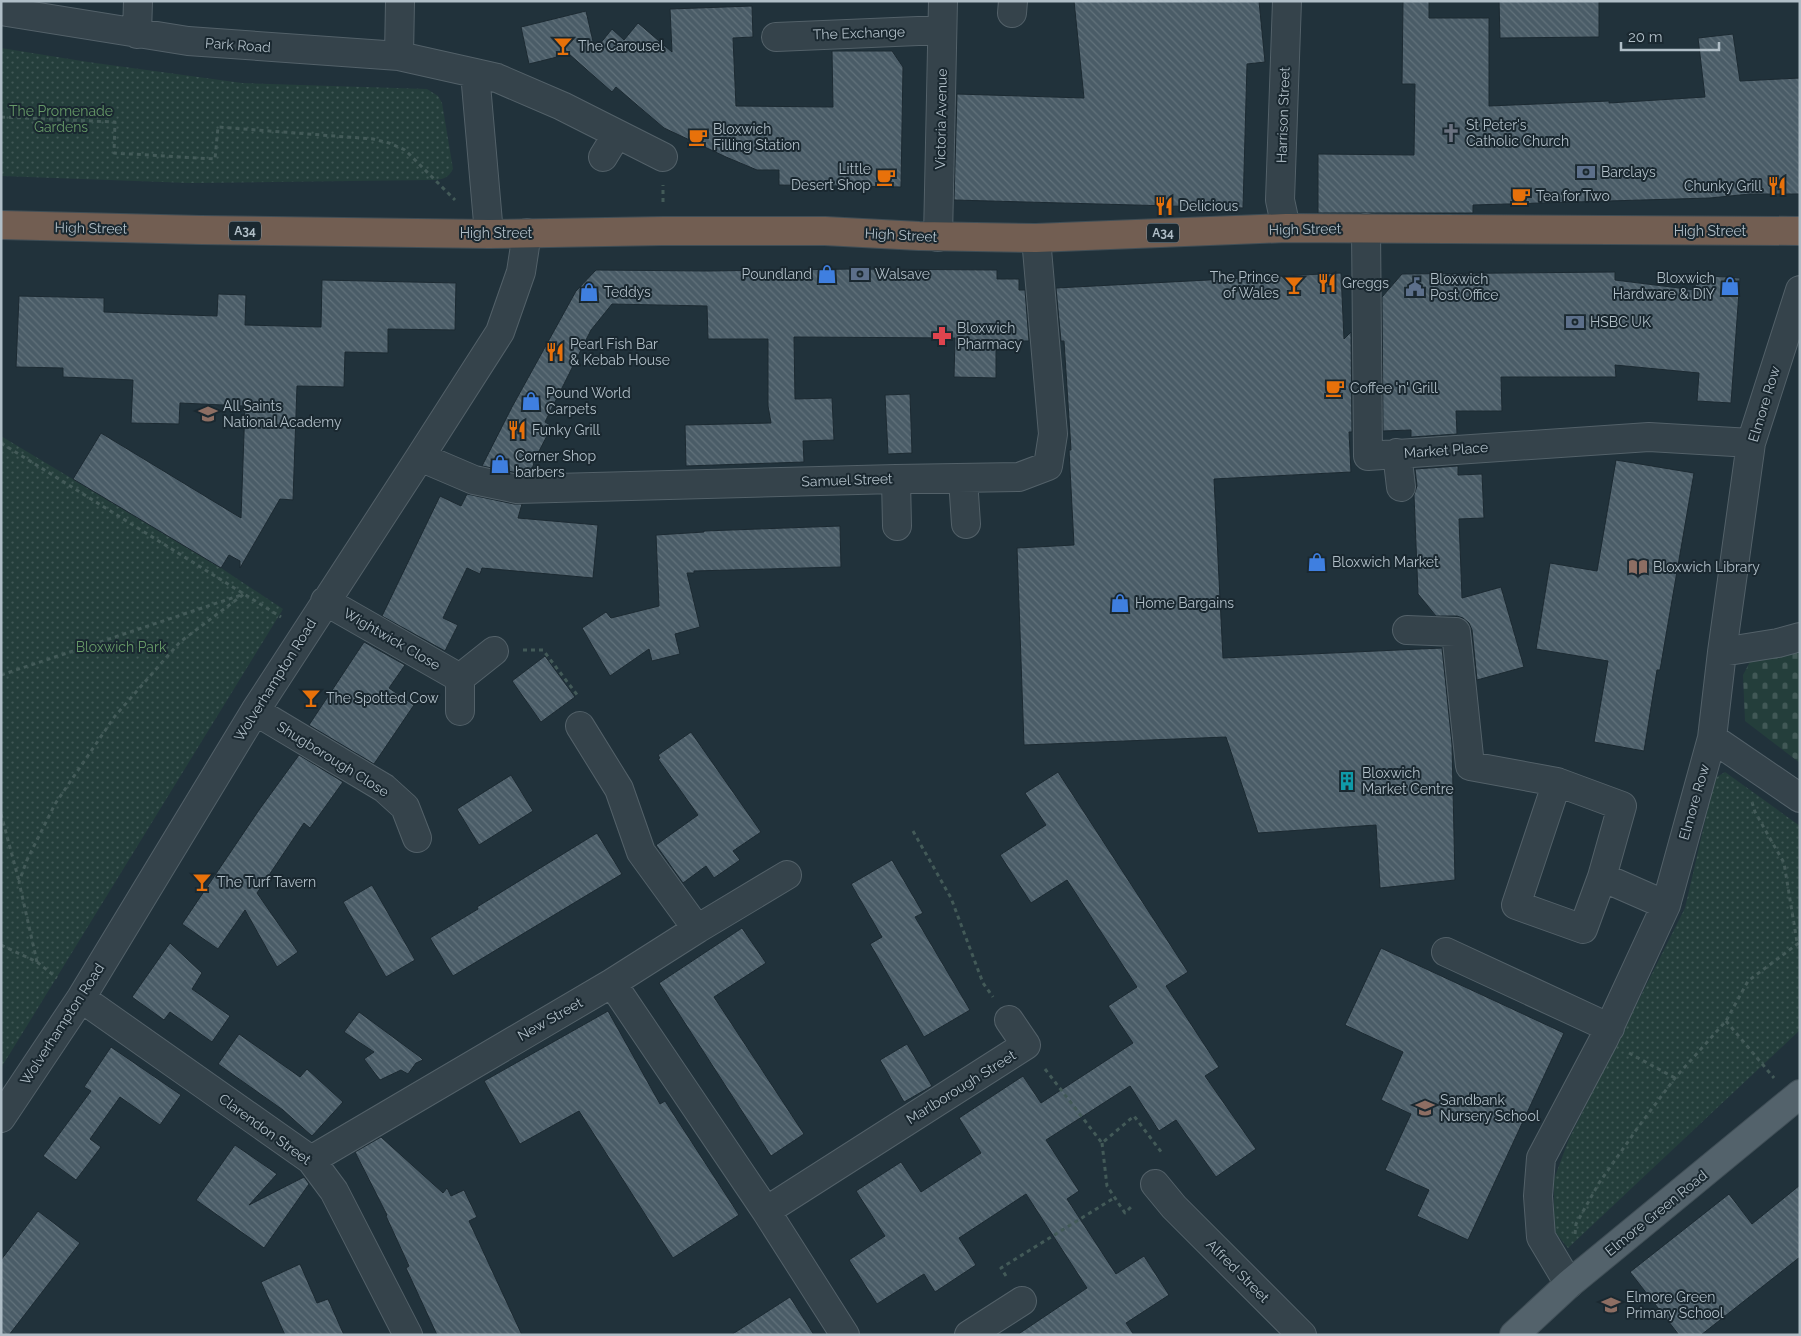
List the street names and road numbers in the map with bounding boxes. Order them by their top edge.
street label: The Exchange [813,23,905,43]
street label: Park Road [205,35,271,55]
street label: Harrison Street [1273,66,1293,163]
street label: Victoria Avenue [932,68,950,170]
street label: High Street [55,219,128,237]
street label: High Street [1269,220,1342,238]
road number: A34 [229,222,261,240]
street label: High Street [1674,223,1747,239]
road number: A34 [1147,224,1179,242]
street label: High Street [460,225,533,241]
street label: High Street [864,225,938,245]
street label: Elmore Row [1745,364,1783,444]
street label: Market Place [1403,439,1489,461]
street label: Samuel Street [801,470,893,490]
street label: Wightwick Close [341,605,443,673]
street label: Wolverhampton Road [231,616,319,744]
street label: Shugborough Close [274,718,392,800]
street label: Elmore Row [1676,762,1713,842]
street label: Wolverhampton Road [17,960,107,1088]
street label: New Street [515,994,585,1044]
street label: Marlborough Street [903,1047,1019,1127]
street label: Clarendon Street [216,1090,314,1168]
street label: Elmore Green Road [1602,1167,1710,1259]
street label: Alfred Street [1203,1236,1273,1306]

